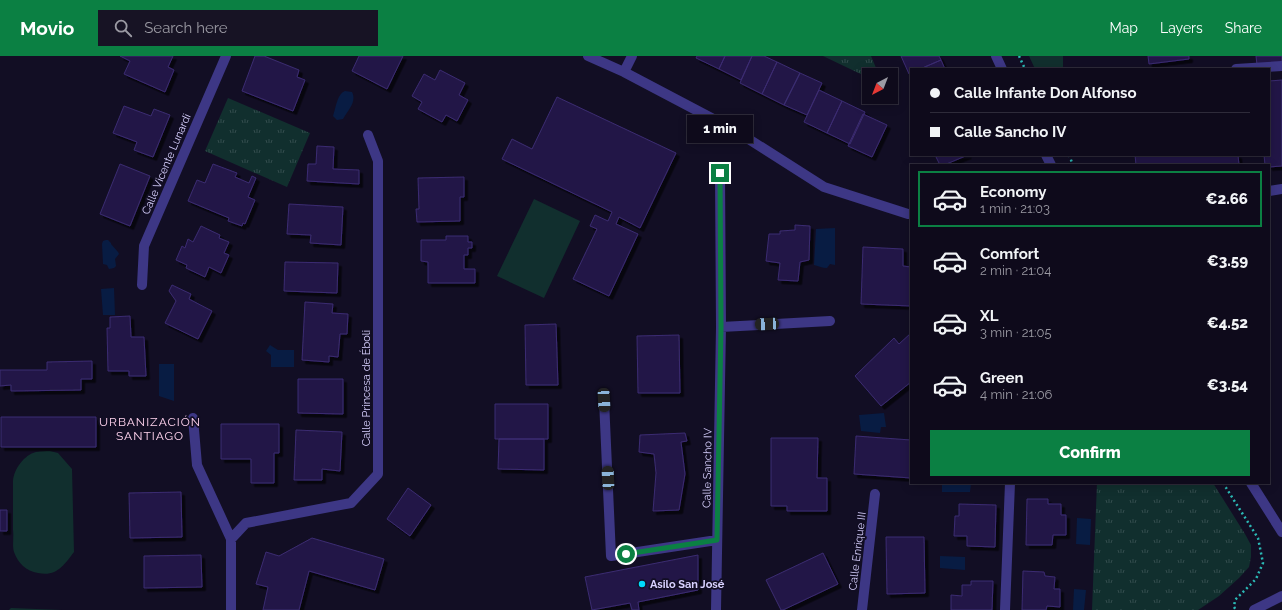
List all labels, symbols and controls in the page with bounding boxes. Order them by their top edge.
search box [98,10,378,46]
text: Movio [20,17,74,39]
icon: search [112,17,134,39]
text: Search here [144,19,228,37]
text: Map [1110,20,1138,36]
text: Layers [1160,20,1203,36]
text: Share [1225,20,1262,36]
north arrow [862,68,898,104]
map controls [862,68,898,104]
text: Calle Infante Don Alfonso [954,84,1137,102]
street label: Calle Vicente Lunardi [139,112,194,217]
callout: 1 min [687,115,753,143]
text: 1 min [703,121,737,136]
text: Calle Sancho IV [954,123,1066,141]
route end [711,164,729,182]
icon: car [932,181,968,217]
text: Economy [980,183,1047,201]
text: €2.66 [1205,190,1248,208]
text: 1 min · 21:03 [980,201,1050,216]
icon: car [932,243,968,279]
text: Comfort [980,245,1039,263]
text: €3.59 [1207,252,1248,270]
text: 2 min · 21:04 [980,263,1051,278]
icon: car [932,305,968,341]
text: XL [980,307,998,325]
text: €4.52 [1207,314,1248,332]
car [755,317,779,331]
text: 3 min · 21:05 [980,325,1052,340]
street label: Calle Princesa de Éboli [359,330,373,446]
icon: car [932,367,968,403]
text: Green [980,369,1024,387]
text: €3.54 [1207,376,1248,394]
text: 4 min · 21:06 [980,387,1052,402]
car [597,388,611,412]
district label: URBANIZACIÓN SANTIAGO [99,415,201,443]
street label: Calle Sancho IV [700,427,715,508]
button: Confirm [930,430,1250,476]
car [601,466,615,490]
street label: Calle Enrique III [846,511,869,591]
route start [617,545,635,563]
place label: Asilo San José [650,578,725,591]
marker: Asilo San José [637,579,647,589]

